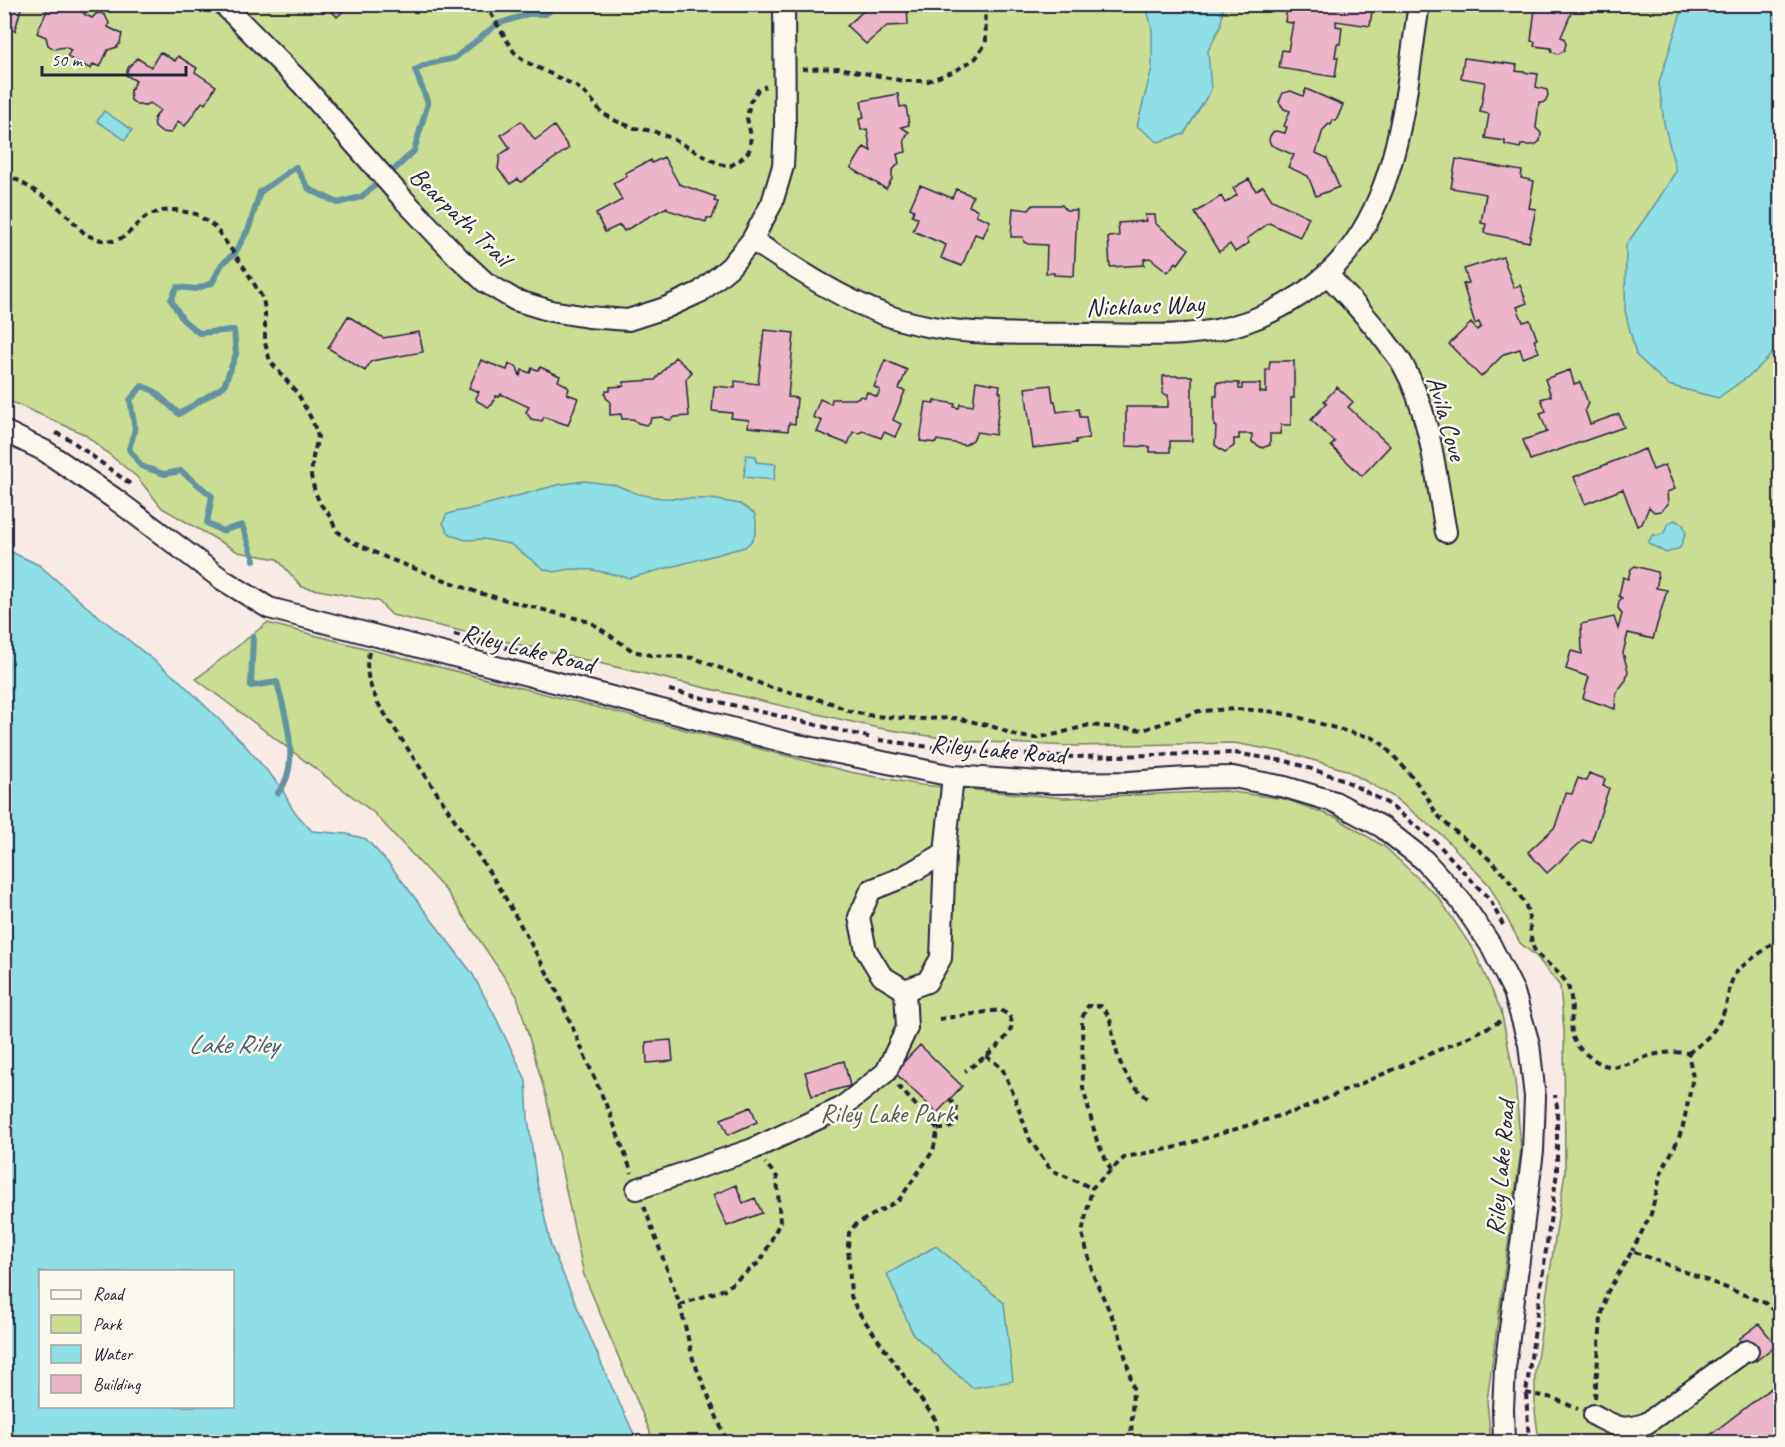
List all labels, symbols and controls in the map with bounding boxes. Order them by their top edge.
scale bar [42,39,186,77]
text: 50 m [51,49,84,71]
street label: Bearpath Trail [403,159,522,277]
street label: Nicklaus Way [1085,287,1207,324]
street label: Avila Cove [1419,372,1475,467]
street label: Riley Lake Road [458,616,601,682]
street label: Riley Lake Road [929,727,1071,772]
water label: Lake Riley [188,1027,283,1061]
street label: Riley Lake Road [1478,1095,1523,1237]
park label: Riley Lake Park [820,1097,955,1130]
legend [39,1270,234,1408]
text: Road [93,1283,126,1305]
text: Park [93,1313,123,1335]
text: Water [93,1343,134,1365]
text: Building [93,1373,142,1395]

